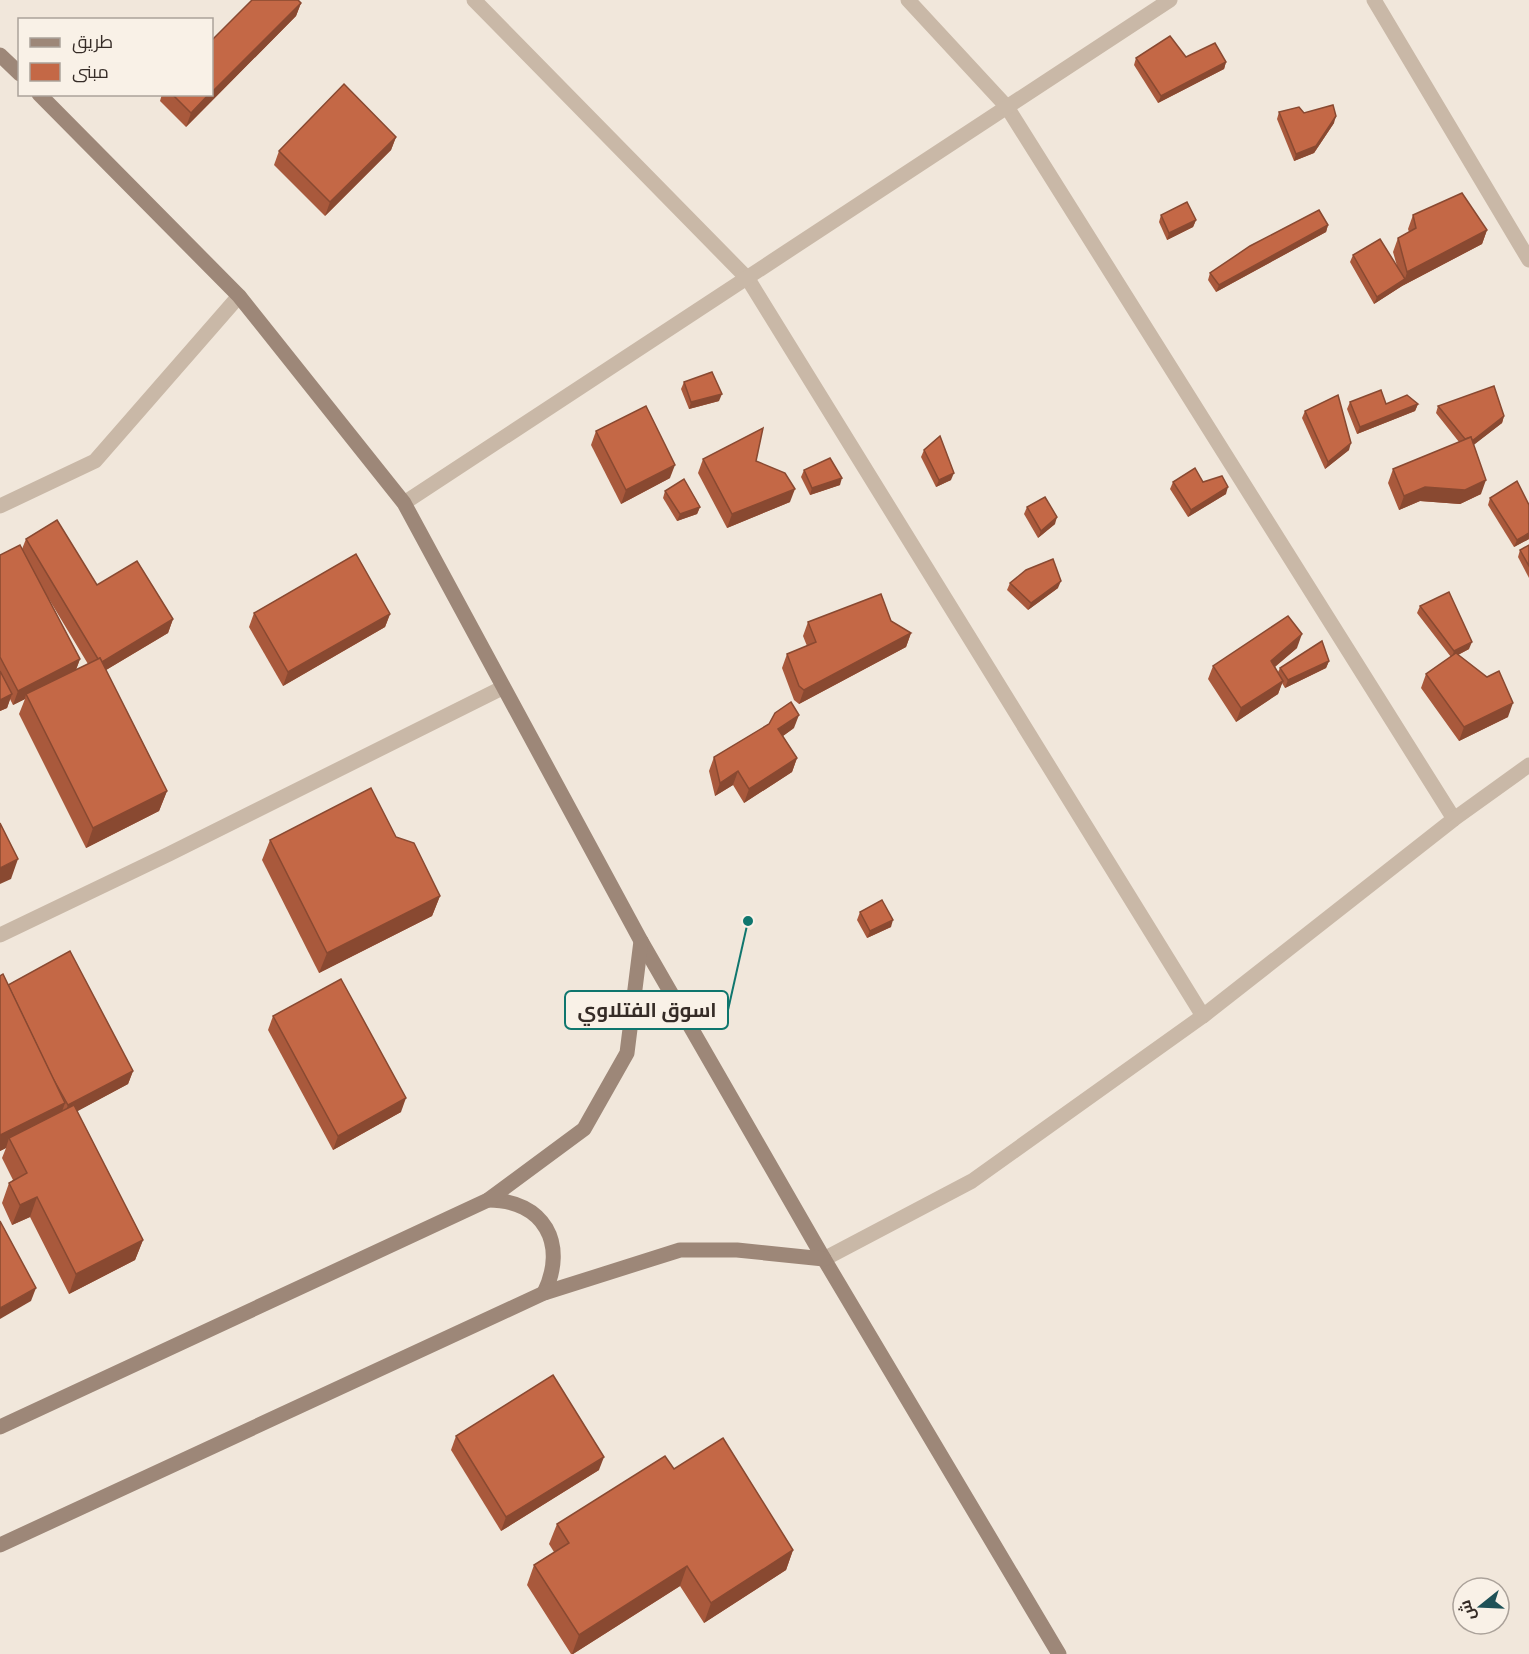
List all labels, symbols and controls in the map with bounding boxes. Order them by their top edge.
legend [18,18,213,96]
text: طريق [72,31,113,54]
text: مبنى [72,61,109,83]
callout: اسوق الفتلاوي [565,991,728,1029]
text: اسوق الفتلاوي [577,998,717,1026]
north arrow [1451,1576,1511,1636]
text: ش [1455,1598,1479,1623]

